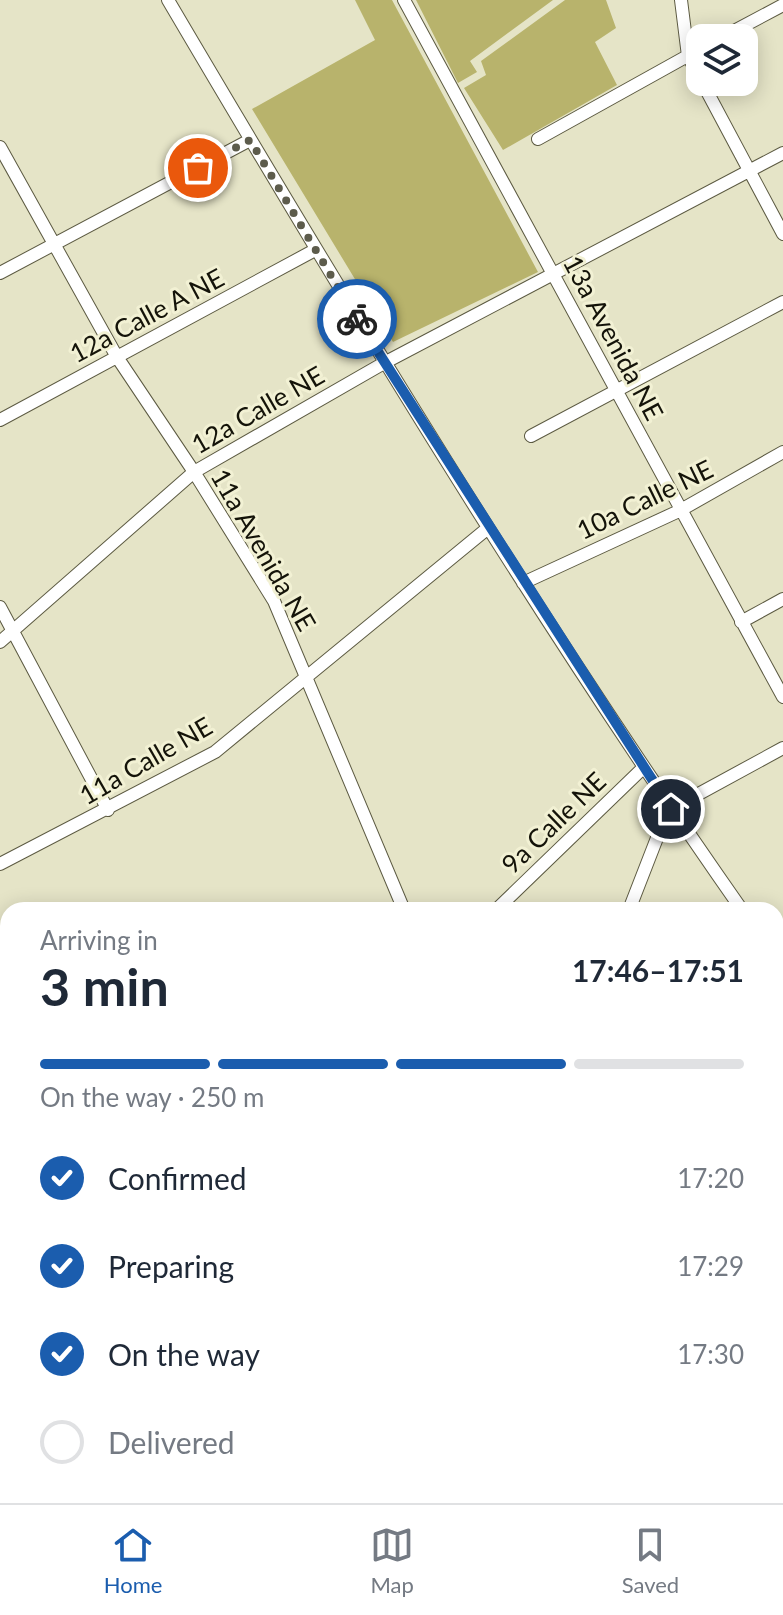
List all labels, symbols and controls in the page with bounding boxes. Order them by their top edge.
map controls [686,24,758,96]
button: layers [686,24,758,96]
pin [164,134,232,202]
icon: bag [176,146,220,190]
street label: 13a Avenida NE [557,250,671,425]
street label: 12a Calle A NE [64,261,229,369]
courier [317,279,397,359]
icon: bike [335,297,379,341]
street label: 12a Calle NE [186,358,329,460]
street label: 10a Calle NE [571,452,718,546]
street label: 11a Avenida NE [205,463,323,636]
street label: 11a Calle NE [74,709,217,811]
street label: 9a Calle NE [495,765,612,880]
pin [637,775,705,843]
icon: home [649,787,693,831]
text: Arriving in [40,924,158,956]
text: 17:46–17:51 [572,952,744,988]
text: 3 min [40,955,169,1017]
text: On the way · 250 m [40,1081,264,1113]
icon: check [40,1156,84,1200]
text: Confirmed [108,1160,247,1196]
text: 17:20 [677,1162,744,1194]
icon: check [40,1244,84,1288]
text: Preparing [108,1248,234,1284]
text: 17:29 [677,1250,744,1282]
icon: check [40,1332,84,1376]
text: On the way [108,1336,260,1372]
text: 17:30 [677,1338,744,1370]
text: Delivered [108,1424,235,1460]
tab: Home [104,1523,162,1598]
tab: Map [370,1523,414,1598]
tab: Saved [622,1523,679,1598]

